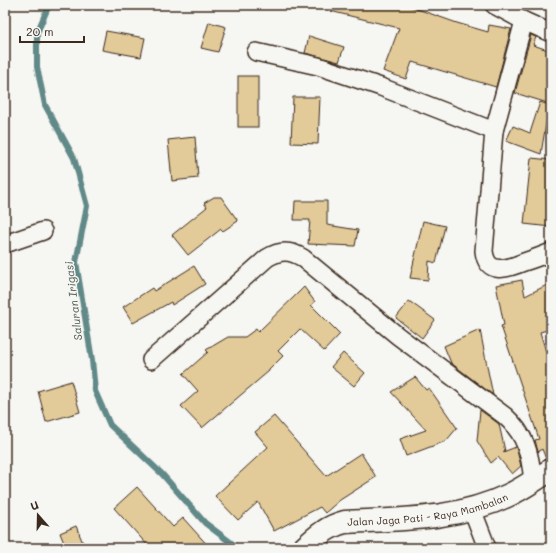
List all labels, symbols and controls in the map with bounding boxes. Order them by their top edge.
scale bar [20,18,84,44]
text: 20 m [26,23,54,39]
water label: Saluran Irigasi [61,260,85,341]
street label: Jalan Jaga Pati - Raya Mambalan [347,490,510,529]
north arrow [18,495,58,535]
text: U [28,497,41,514]

